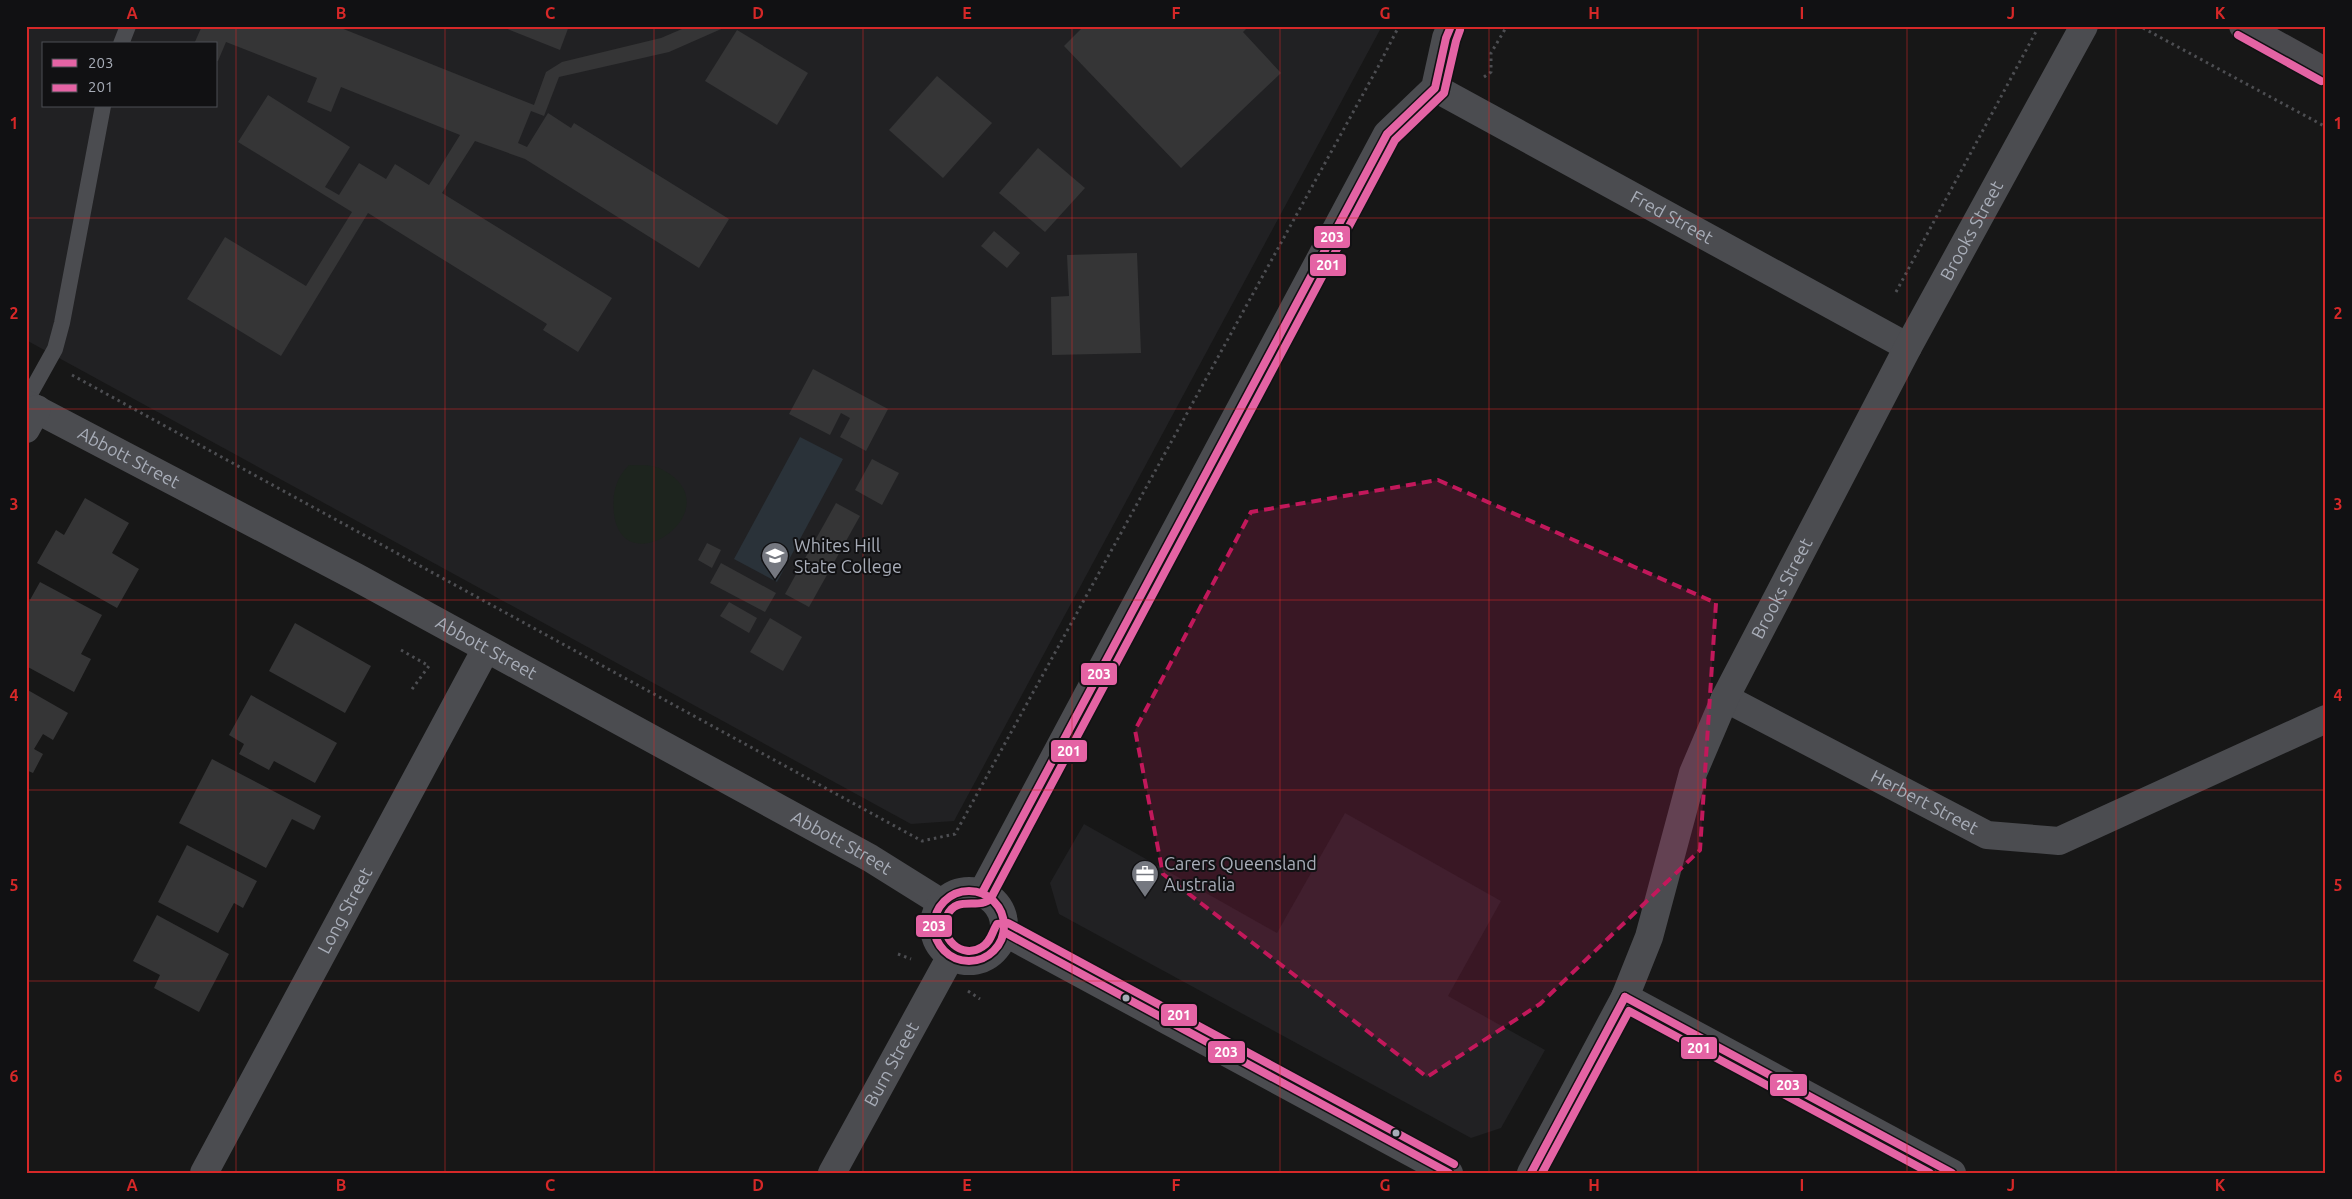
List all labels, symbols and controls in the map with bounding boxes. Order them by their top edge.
text: A [126,4,138,22]
text: B [336,4,346,22]
text: C [545,4,555,22]
text: D [752,4,764,22]
text: E [962,4,972,22]
text: F [1172,4,1181,22]
text: G [1379,4,1391,22]
text: H [1588,4,1600,22]
text: I [1800,4,1804,22]
text: J [2007,4,2015,22]
text: K [2215,4,2226,22]
legend [42,42,218,108]
text: 203 [88,54,113,71]
text: 201 [88,78,113,95]
text: 1 [9,114,19,132]
text: 1 [2333,114,2343,132]
street label: Brooks Street [1936,177,2006,283]
street label: Fred Street [1628,186,1717,247]
line badge: 203 [1313,225,1351,249]
text: 203 [1320,229,1344,245]
line badge: 201 [1309,253,1347,277]
text: 201 [1316,257,1340,273]
text: 2 [9,304,19,322]
text: 2 [2333,304,2343,322]
street label: Abbott Street [75,422,183,492]
text: 3 [9,495,19,513]
text: 3 [2333,495,2343,513]
street label: Brooks Street [1747,534,1816,642]
place label: Whites Hill State College [794,535,902,576]
school or university icon: Whites Hill State College [760,541,790,580]
street label: Abbott Street [433,612,541,683]
line badge: 203 [1080,662,1118,686]
text: 203 [1087,666,1111,682]
text: 4 [9,686,19,704]
text: 4 [2333,686,2343,704]
line badge: 201 [1050,739,1088,763]
text: 201 [1057,743,1081,759]
street label: Herbert Street [1868,765,1982,838]
street label: Abbott Street [788,806,896,878]
place label: Carers Queensland Australia [1164,853,1317,894]
office icon: Carers Queensland Australia [1130,859,1160,898]
street label: Long Street [313,864,376,957]
text: 5 [9,876,19,894]
text: 5 [2333,876,2343,894]
line badge: 203 [915,914,953,938]
text: 203 [922,918,946,934]
unlabelled marker [1121,993,1131,1003]
line badge: 201 [1160,1003,1198,1027]
text: 201 [1167,1007,1191,1023]
street label: Burn Street [860,1018,922,1109]
line badge: 201 [1680,1036,1718,1060]
line badge: 203 [1207,1040,1246,1064]
text: 201 [1687,1040,1711,1056]
text: 203 [1214,1044,1238,1060]
text: 6 [9,1067,19,1085]
text: 6 [2333,1067,2343,1085]
line badge: 203 [1769,1073,1808,1097]
text: 203 [1776,1077,1800,1093]
unlabelled marker [1391,1128,1401,1138]
text: A [126,1176,138,1194]
text: B [336,1176,346,1194]
text: C [545,1176,555,1194]
text: D [752,1176,764,1194]
text: E [962,1176,972,1194]
text: F [1172,1176,1181,1194]
text: G [1379,1176,1391,1194]
text: H [1588,1176,1600,1194]
text: I [1800,1176,1804,1194]
text: J [2007,1176,2015,1194]
text: K [2215,1176,2226,1194]

